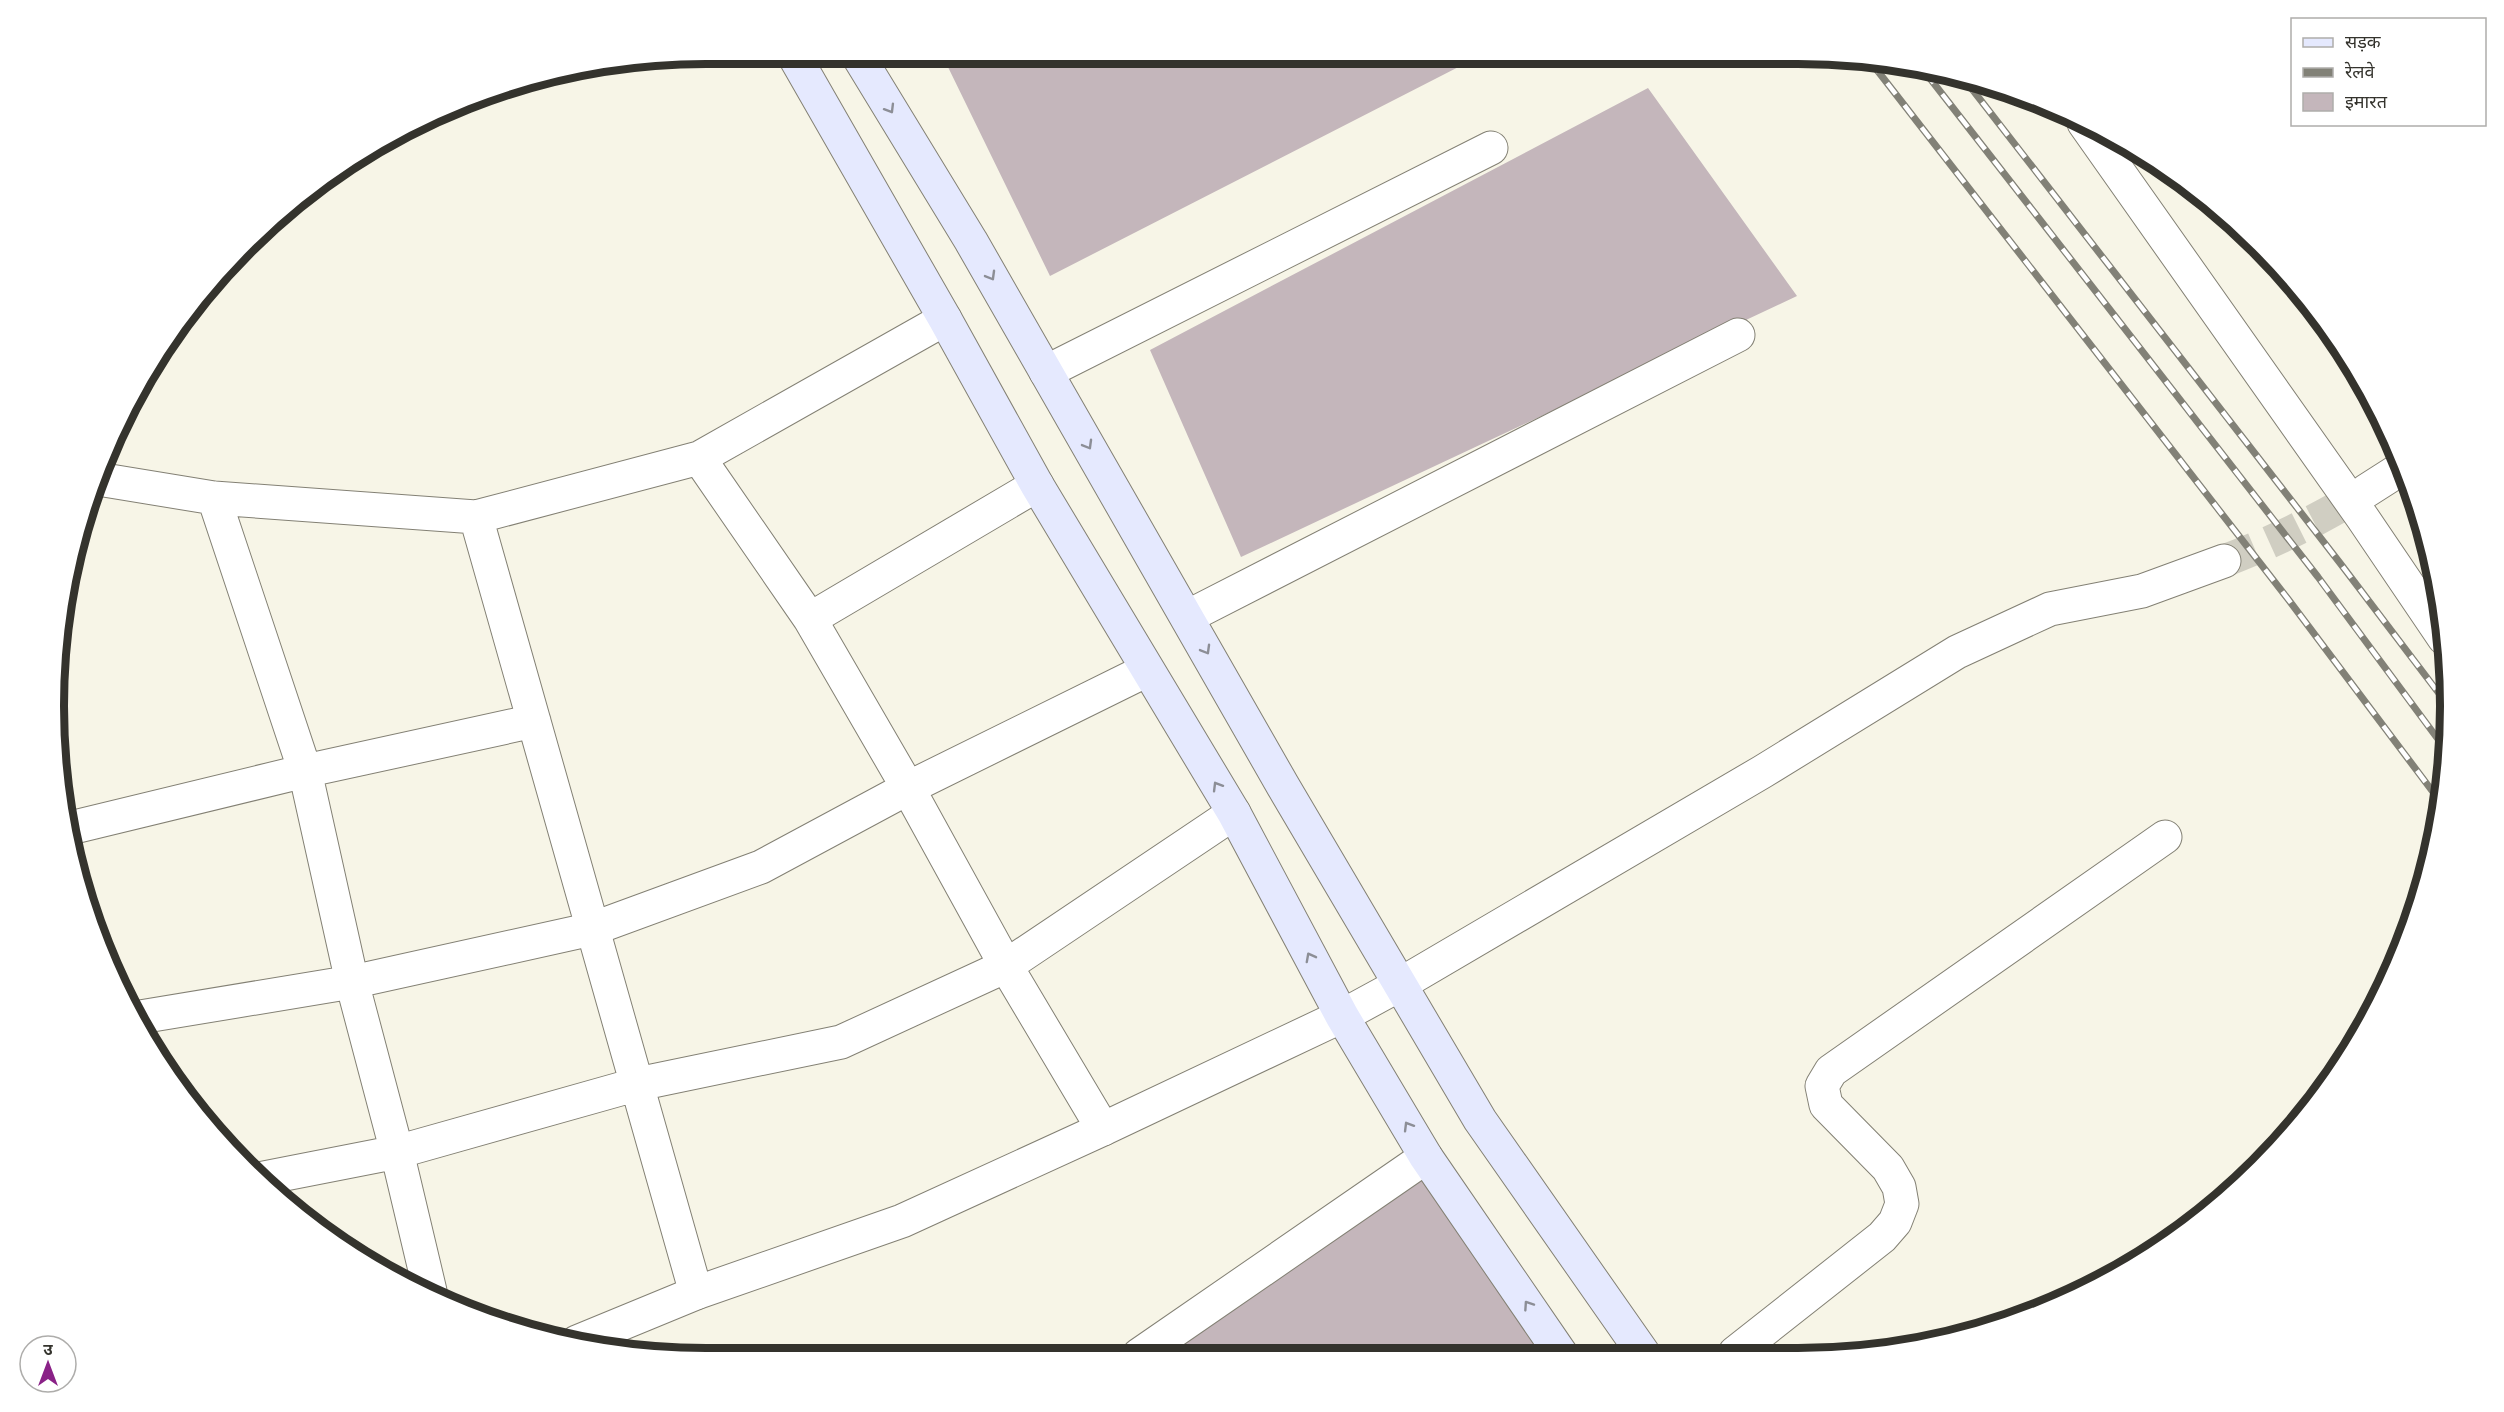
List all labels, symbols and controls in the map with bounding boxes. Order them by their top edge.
legend [2291,18,2486,126]
text: सड़क [2345,30,2382,53]
text: रेलवे [2344,60,2376,83]
text: इमारत [2345,90,2388,113]
one-way arrow [883,103,895,113]
one-way arrow [984,270,995,280]
one-way arrow [1081,439,1092,449]
one-way arrow [1199,644,1210,655]
one-way arrow [1213,782,1225,792]
one-way arrow [1306,953,1317,963]
one-way arrow [1403,1122,1415,1132]
one-way arrow [1524,1301,1535,1312]
north arrow [18,1334,78,1394]
text: उ [43,1339,53,1359]

